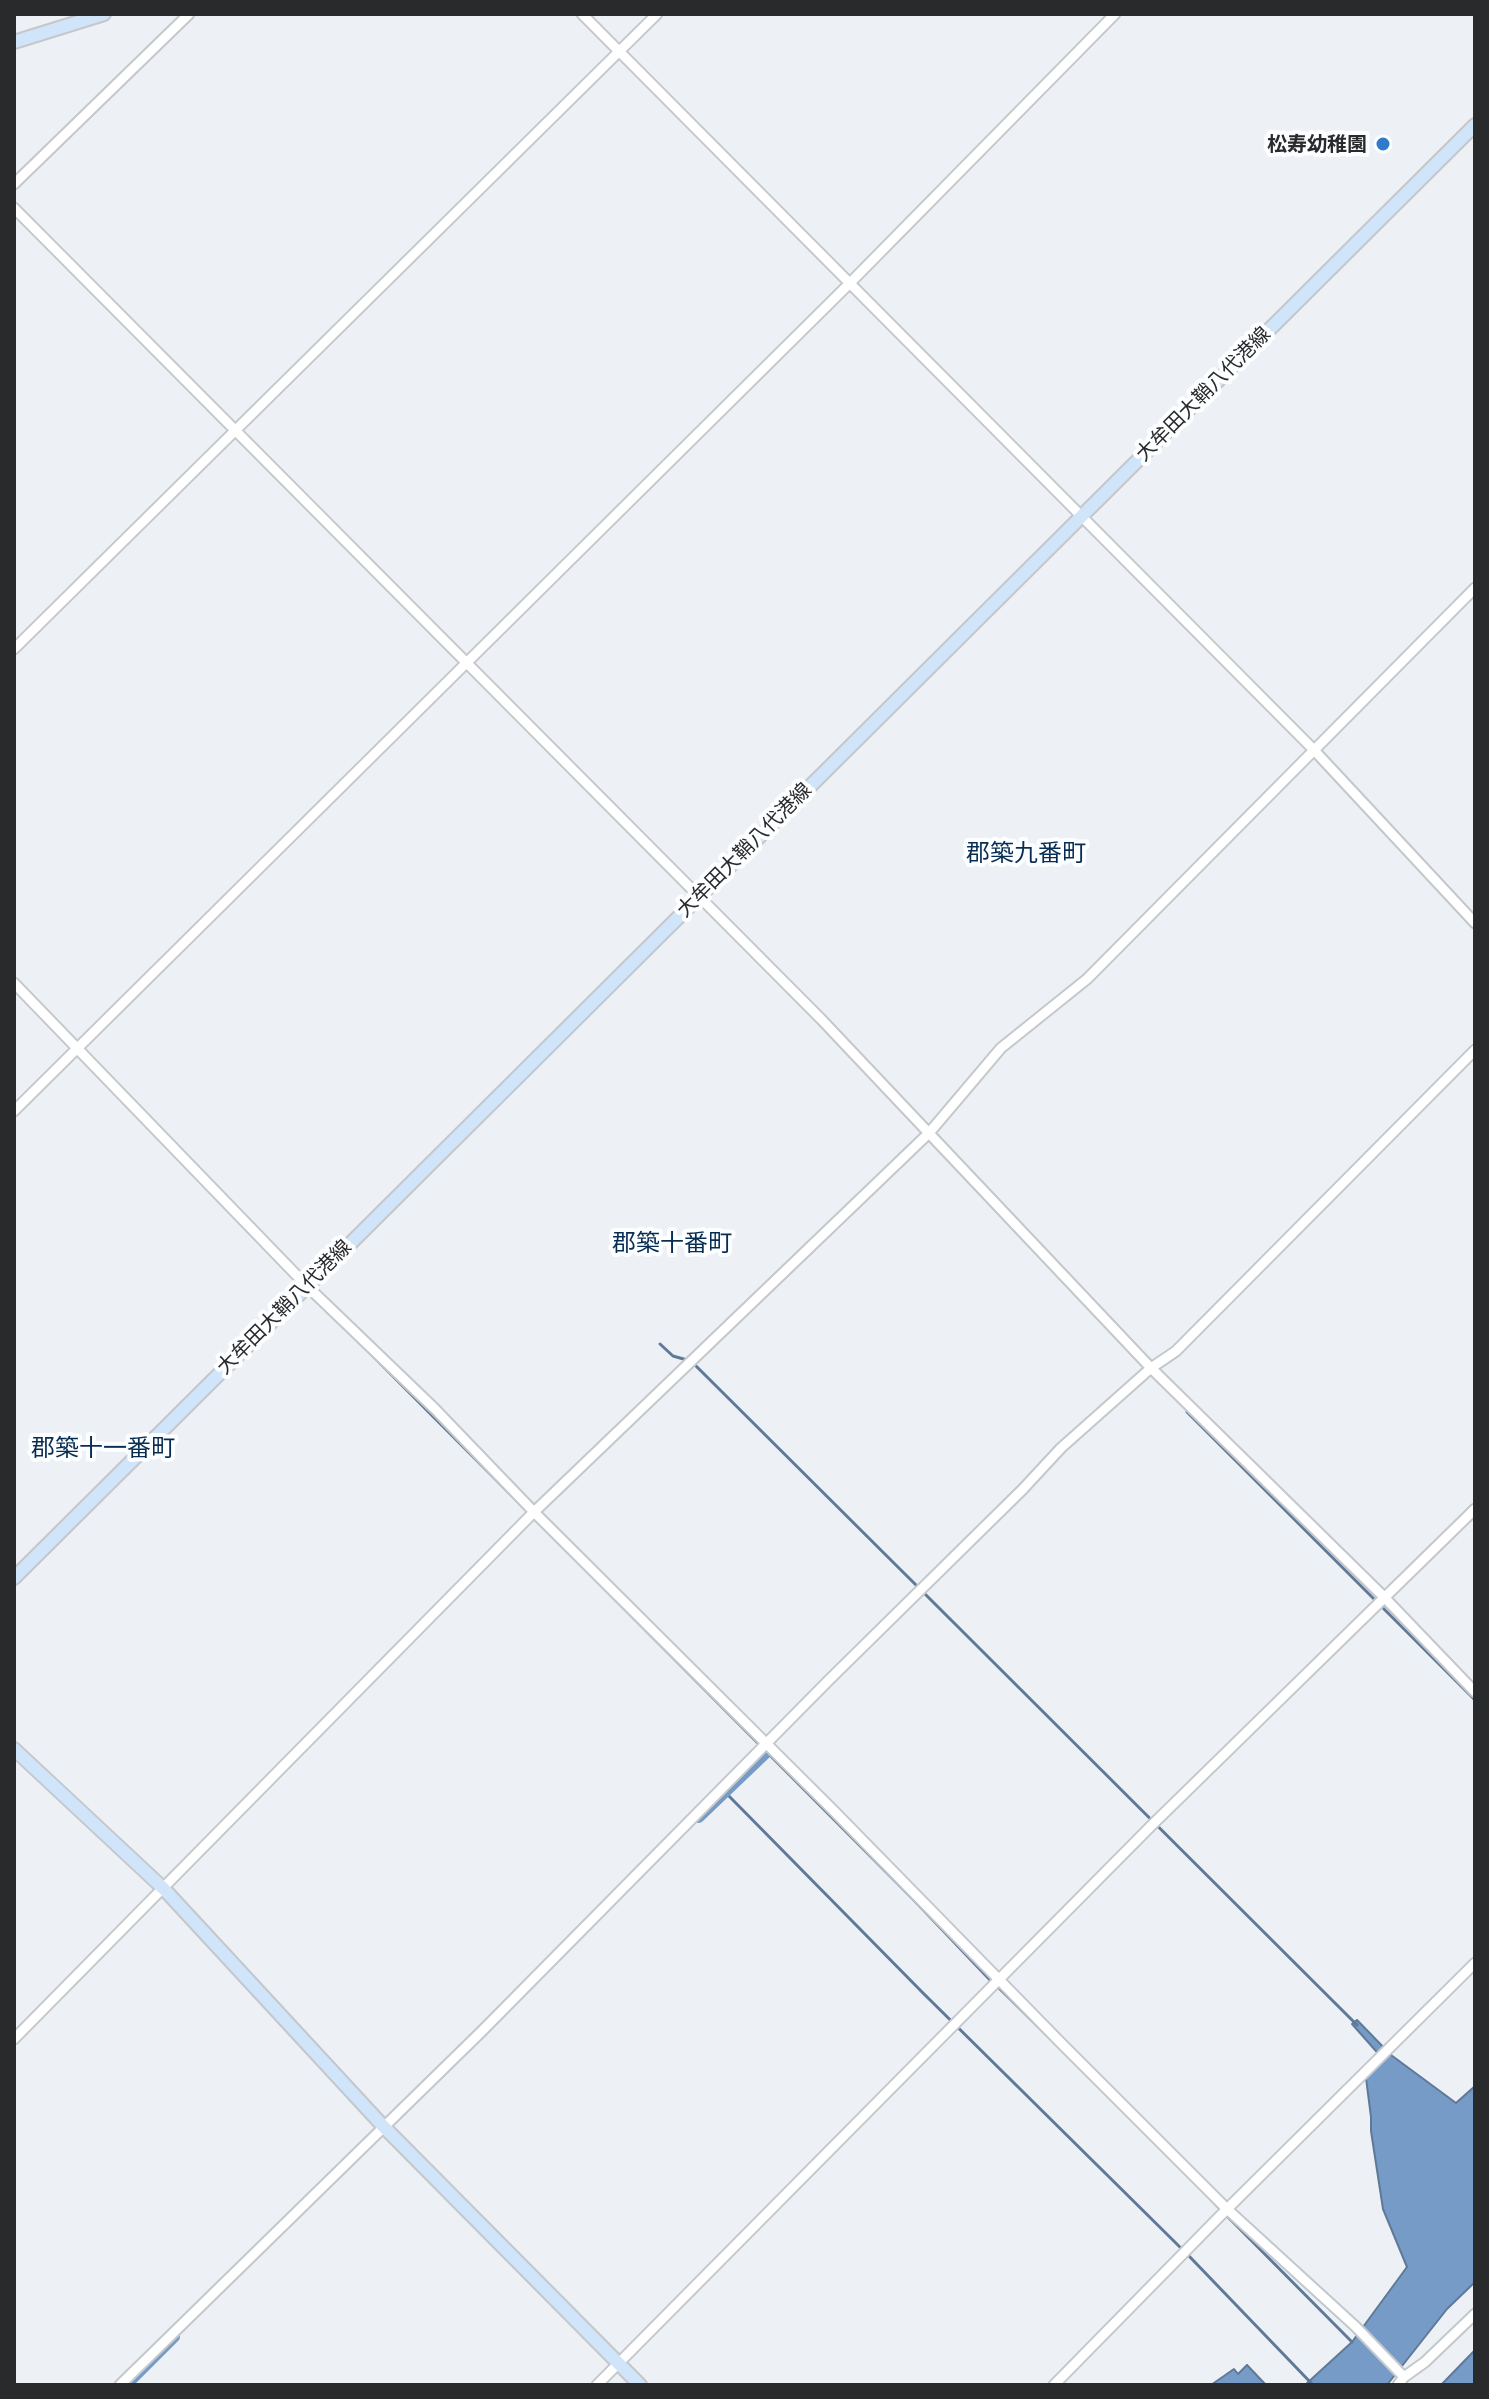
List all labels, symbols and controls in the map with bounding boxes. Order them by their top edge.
place label: 松寿幼稚園 [1267,132,1367,156]
marker: 松寿幼稚園 [1374,135,1392,153]
street label: 大牟田大鞘八代港線 [1131,322,1275,466]
street label: 大牟田大鞘八代港線 [672,778,816,922]
district label: 郡築九番町 [966,839,1086,867]
district label: 郡築十番町 [612,1229,732,1257]
street label: 大牟田大鞘八代港線 [212,1235,356,1379]
district label: 郡築十一番町 [31,1434,175,1462]

